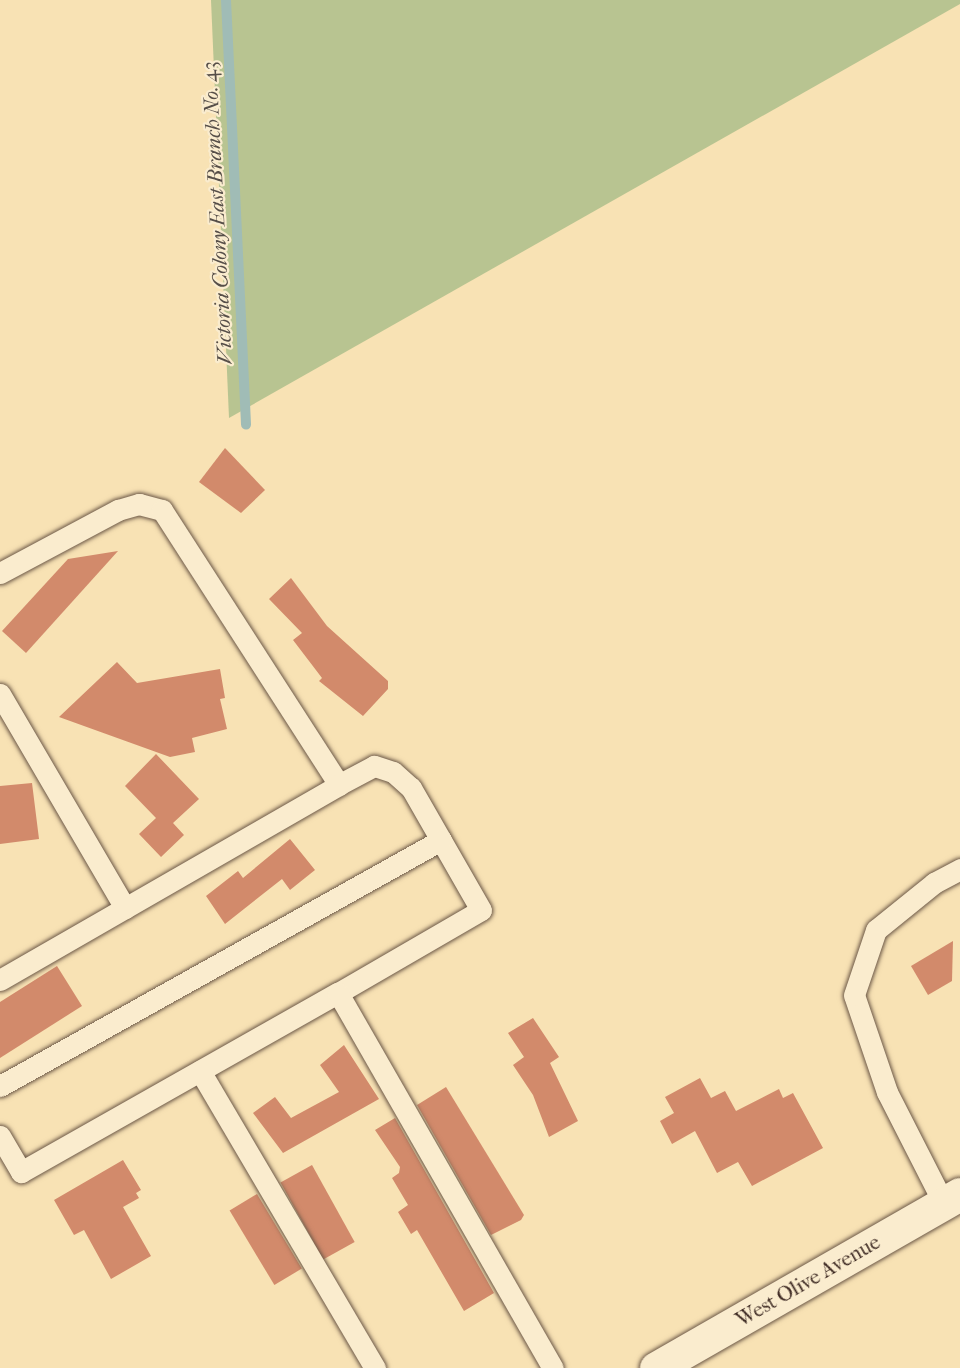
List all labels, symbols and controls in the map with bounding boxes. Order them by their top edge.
water label: Victoria Colony East Branch No. 43 [196,61,238,365]
street label: West Olive Avenue [732,1230,884,1332]

